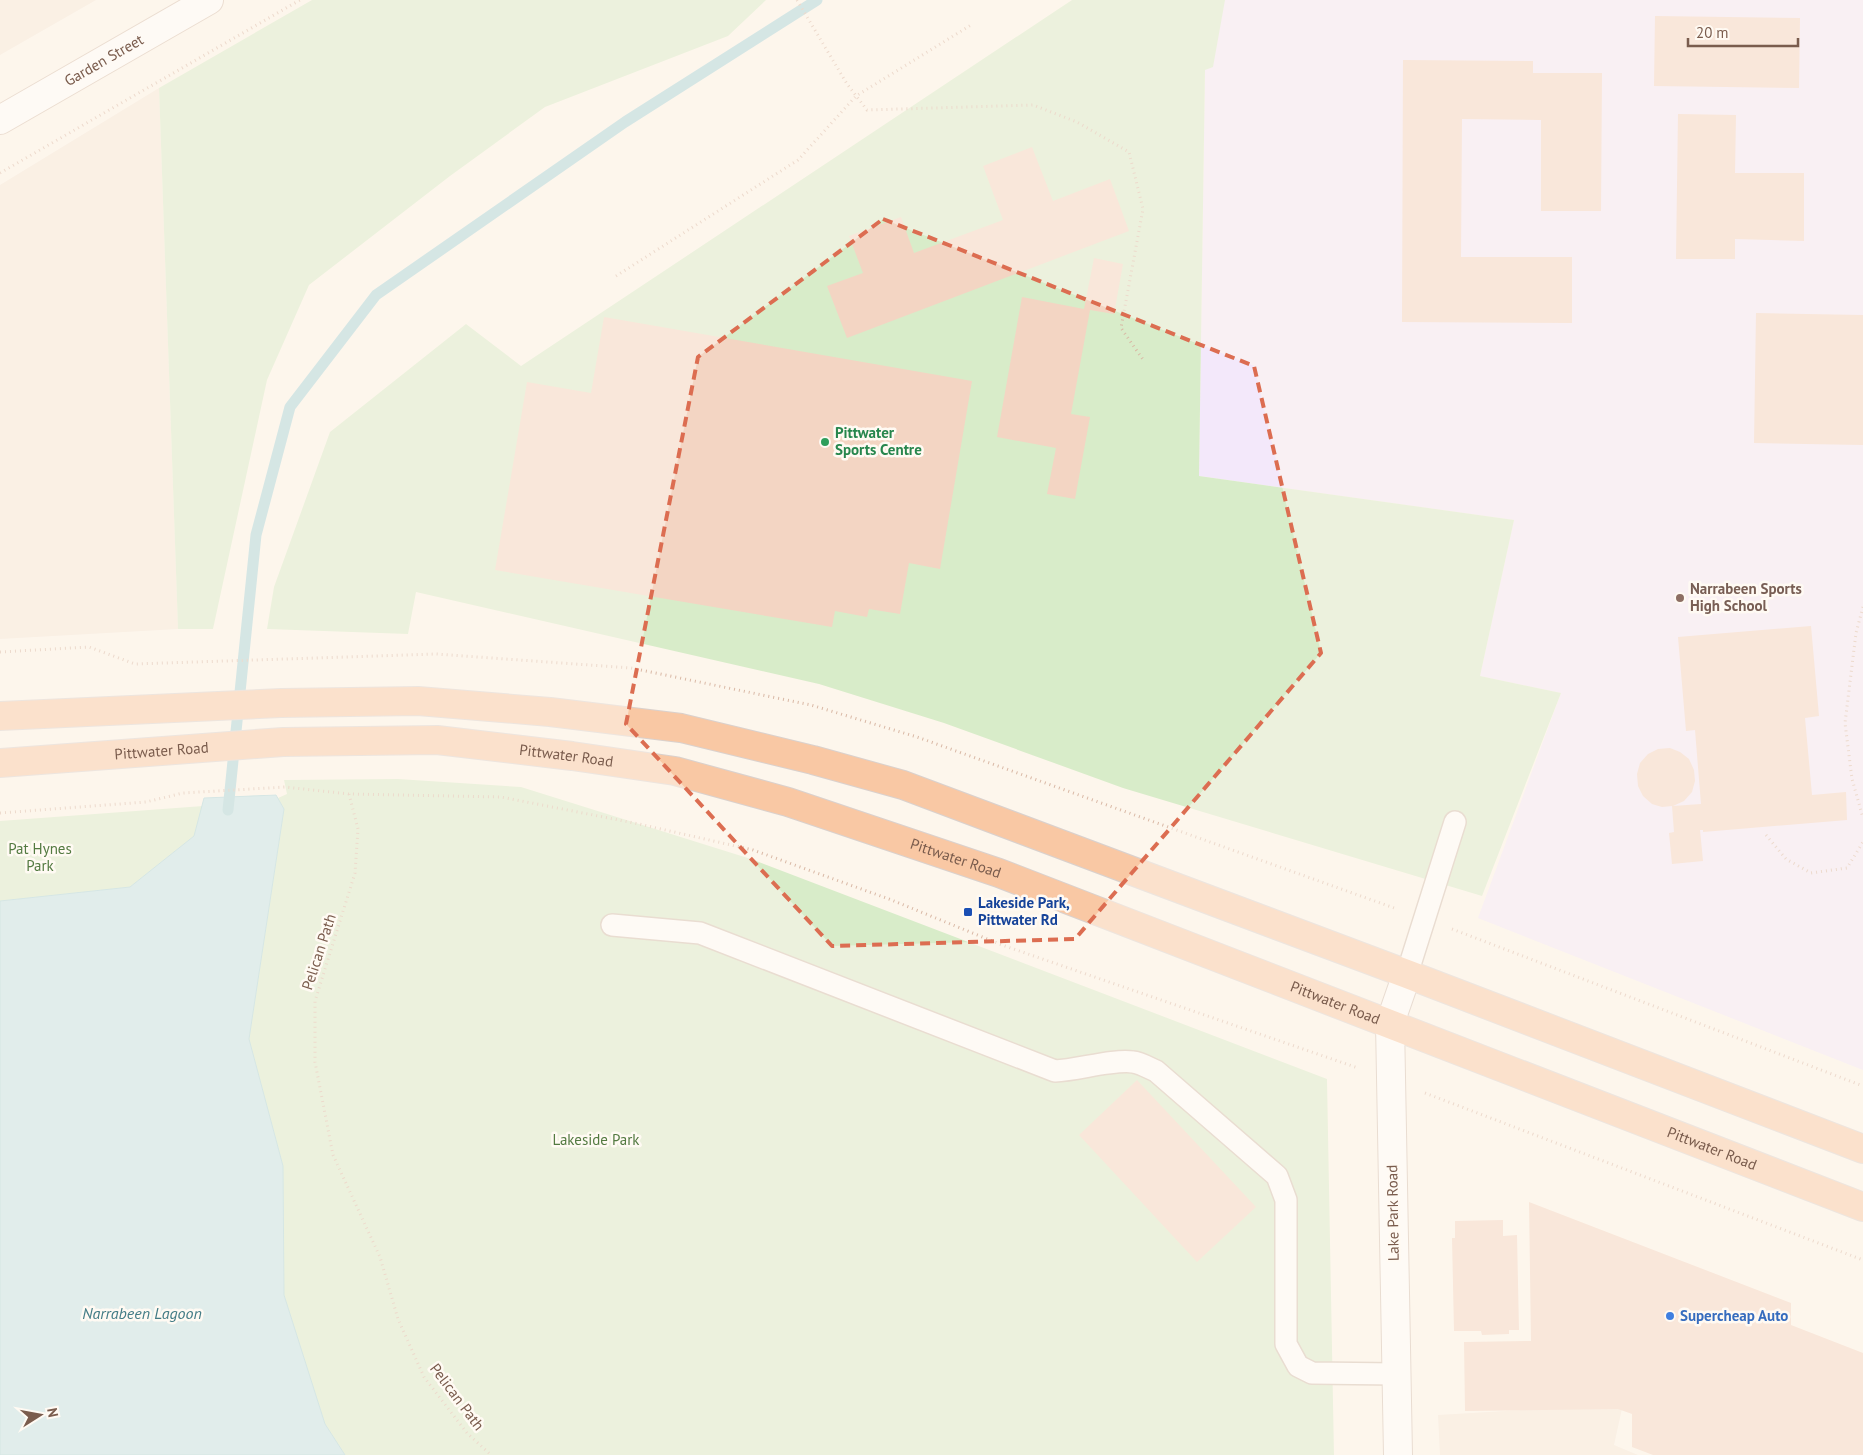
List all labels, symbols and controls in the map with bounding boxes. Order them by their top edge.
scale bar [1688,15,1798,47]
text: 20 m [1696,23,1729,42]
street label: Garden Street [61,30,147,90]
place label: Pittwater Sports Centre [835,423,922,459]
marker: Pittwater Sports Centre [819,436,831,448]
place label: Narrabeen Sports High School [1690,579,1802,615]
marker: Narrabeen Sports High School [1674,592,1686,604]
street label: Pittwater Road [114,738,209,763]
street label: Pittwater Road [518,740,615,771]
street label: Pittwater Road [908,834,1004,882]
park label: Pat Hynes Park [8,839,72,875]
place label: Lakeside Park, Pittwater Rd [978,893,1070,929]
marker: Lakeside Park, Pittwater Rd [962,906,974,918]
street label: Pelican Path [297,911,340,992]
street label: Pittwater Road [1288,977,1383,1028]
street label: Pittwater Road [1665,1122,1760,1174]
park label: Lakeside Park [552,1130,640,1149]
street label: Lake Park Road [1382,1165,1403,1261]
water label: Narrabeen Lagoon [82,1303,202,1323]
place label: Supercheap Auto [1680,1306,1788,1325]
marker: Supercheap Auto [1664,1310,1676,1322]
street label: Pelican Path [426,1359,489,1434]
north arrow [15,1390,65,1440]
text: N [43,1406,62,1419]

